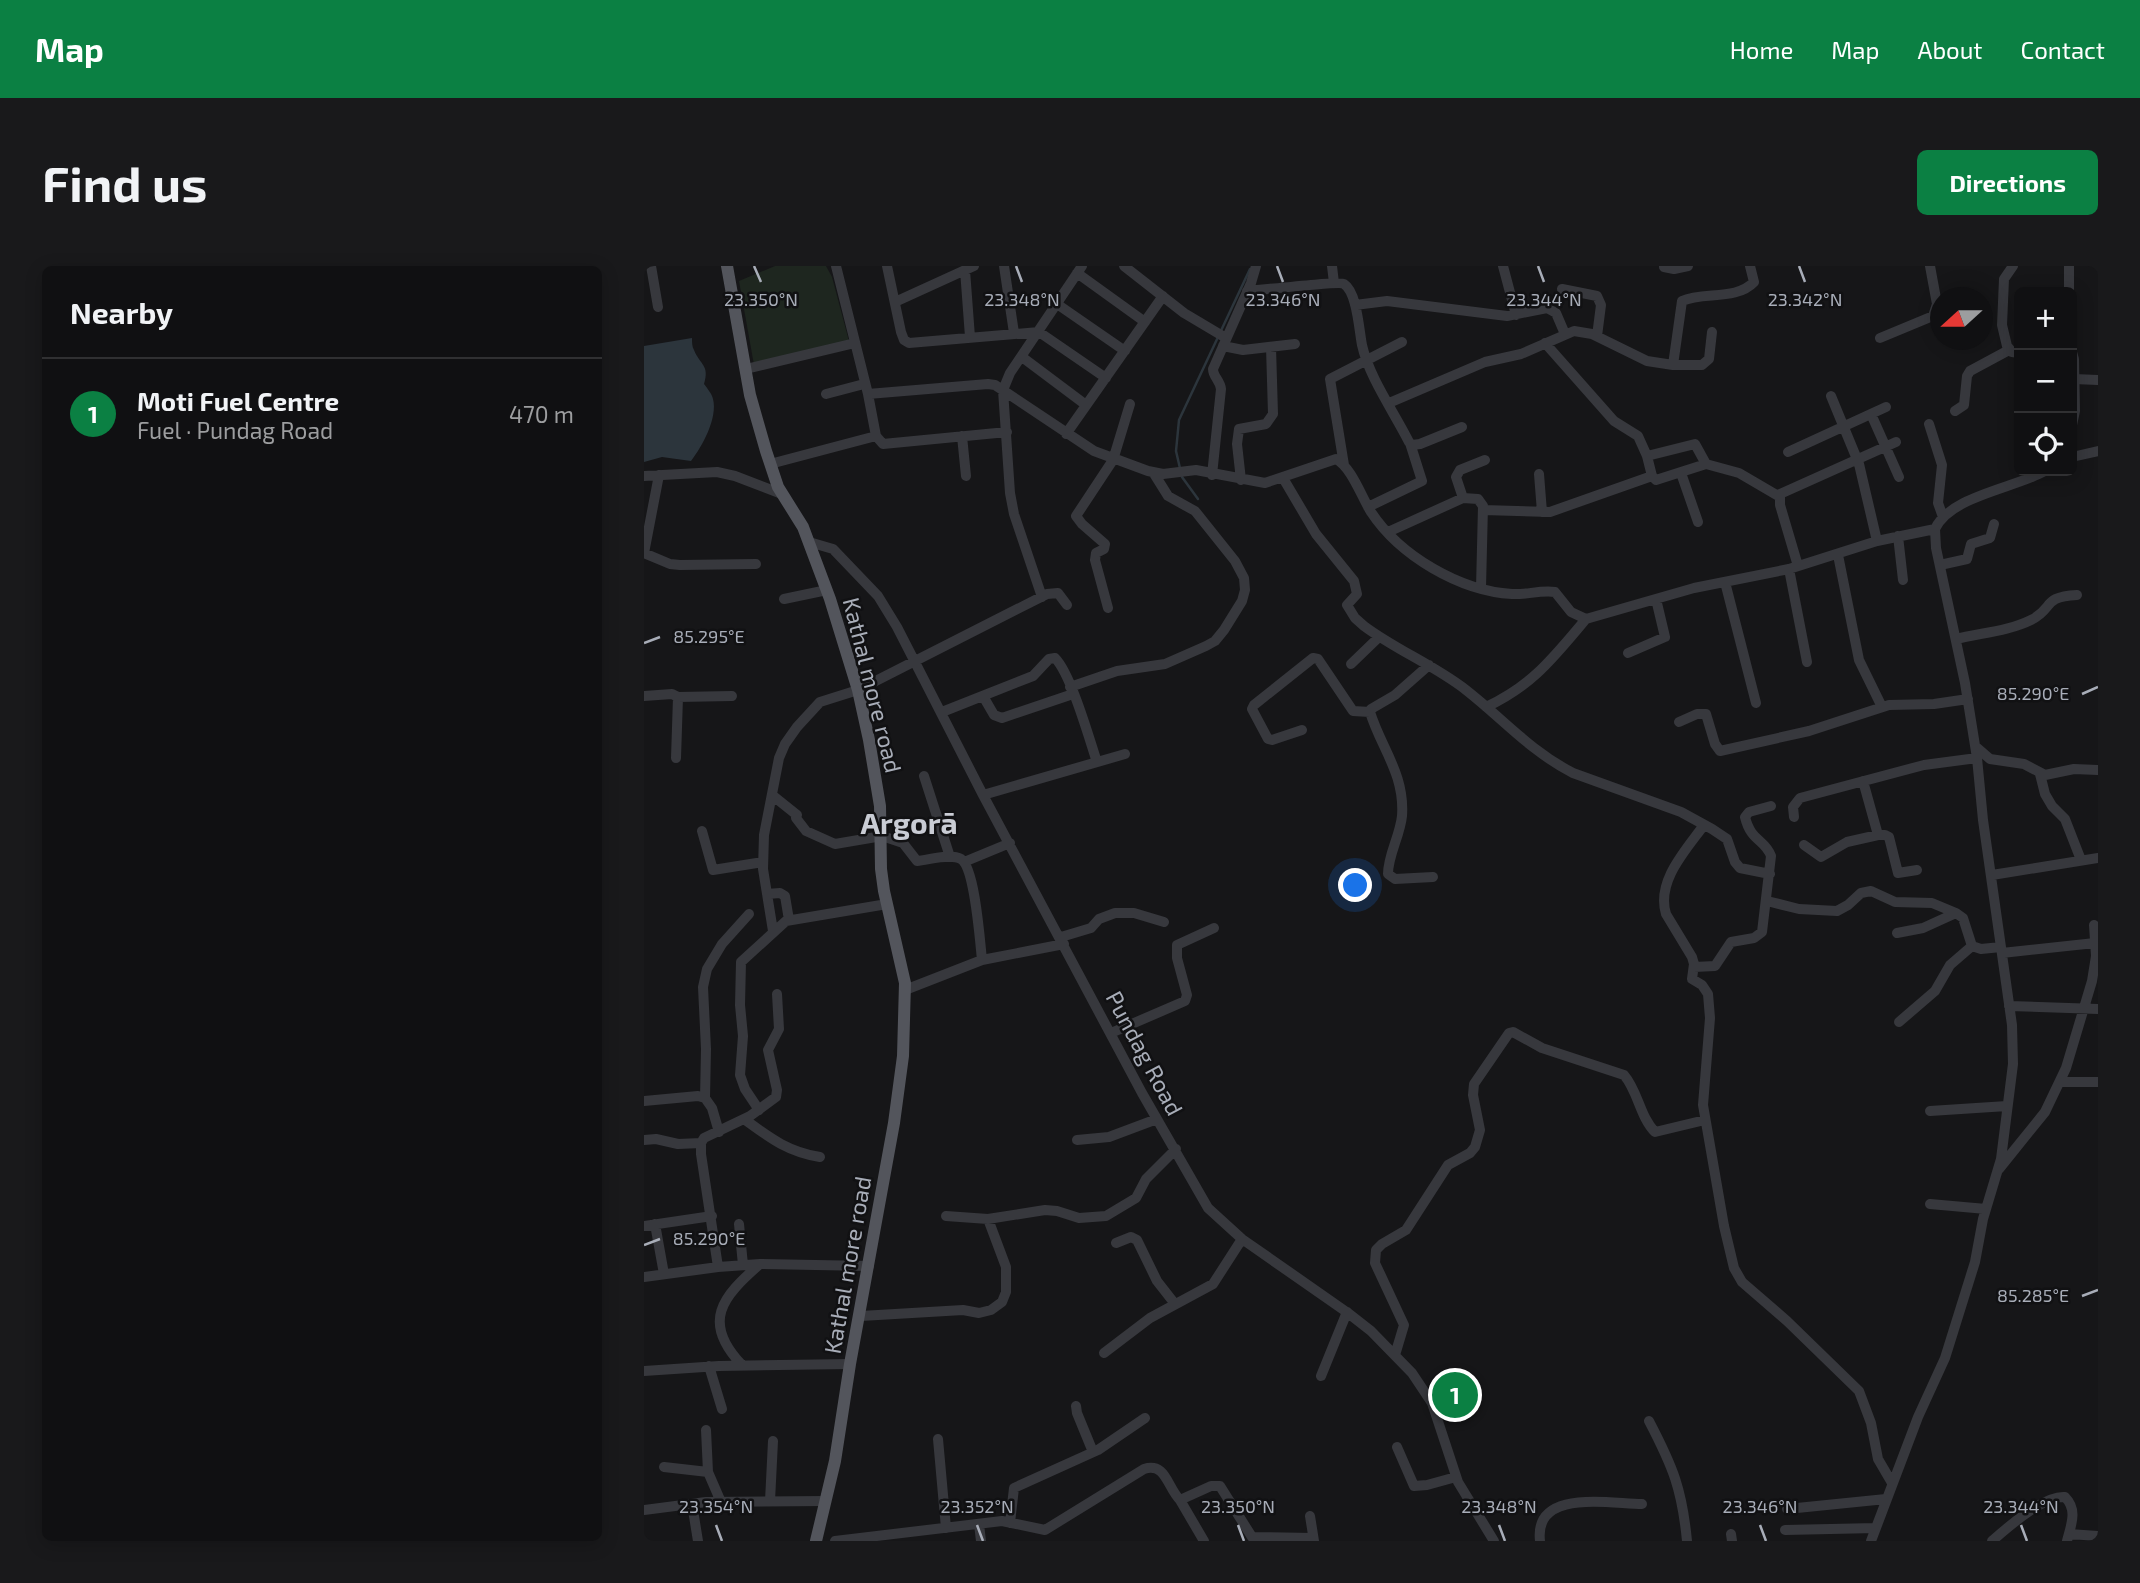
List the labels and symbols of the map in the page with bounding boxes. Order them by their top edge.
north arrow [1930,287,1993,350]
text: 23.350°N [724,288,798,310]
text: 23.348°N [984,288,1060,310]
text: 23.346°N [1246,288,1320,310]
text: 23.344°N [1506,288,1582,310]
text: 23.342°N [1768,288,1842,310]
street label: Kathal more road [838,594,908,776]
text: 85.295°E [673,625,745,647]
text: 85.290°E [1997,682,2069,704]
district label: Argorā [860,804,958,840]
your location [1338,868,1372,902]
street label: Pundag Road [1101,986,1189,1120]
street label: Kathal more road [818,1174,876,1356]
text: 85.290°E [673,1227,745,1249]
text: 85.285°E [1997,1284,2069,1306]
pin: 1 [1432,1369,1478,1421]
text: 23.354°N [679,1495,753,1517]
text: 23.352°N [940,1495,1014,1517]
text: 23.350°N [1201,1495,1275,1517]
text: 23.348°N [1461,1495,1537,1517]
text: 23.346°N [1723,1495,1797,1517]
text: 23.344°N [1983,1495,2059,1517]

